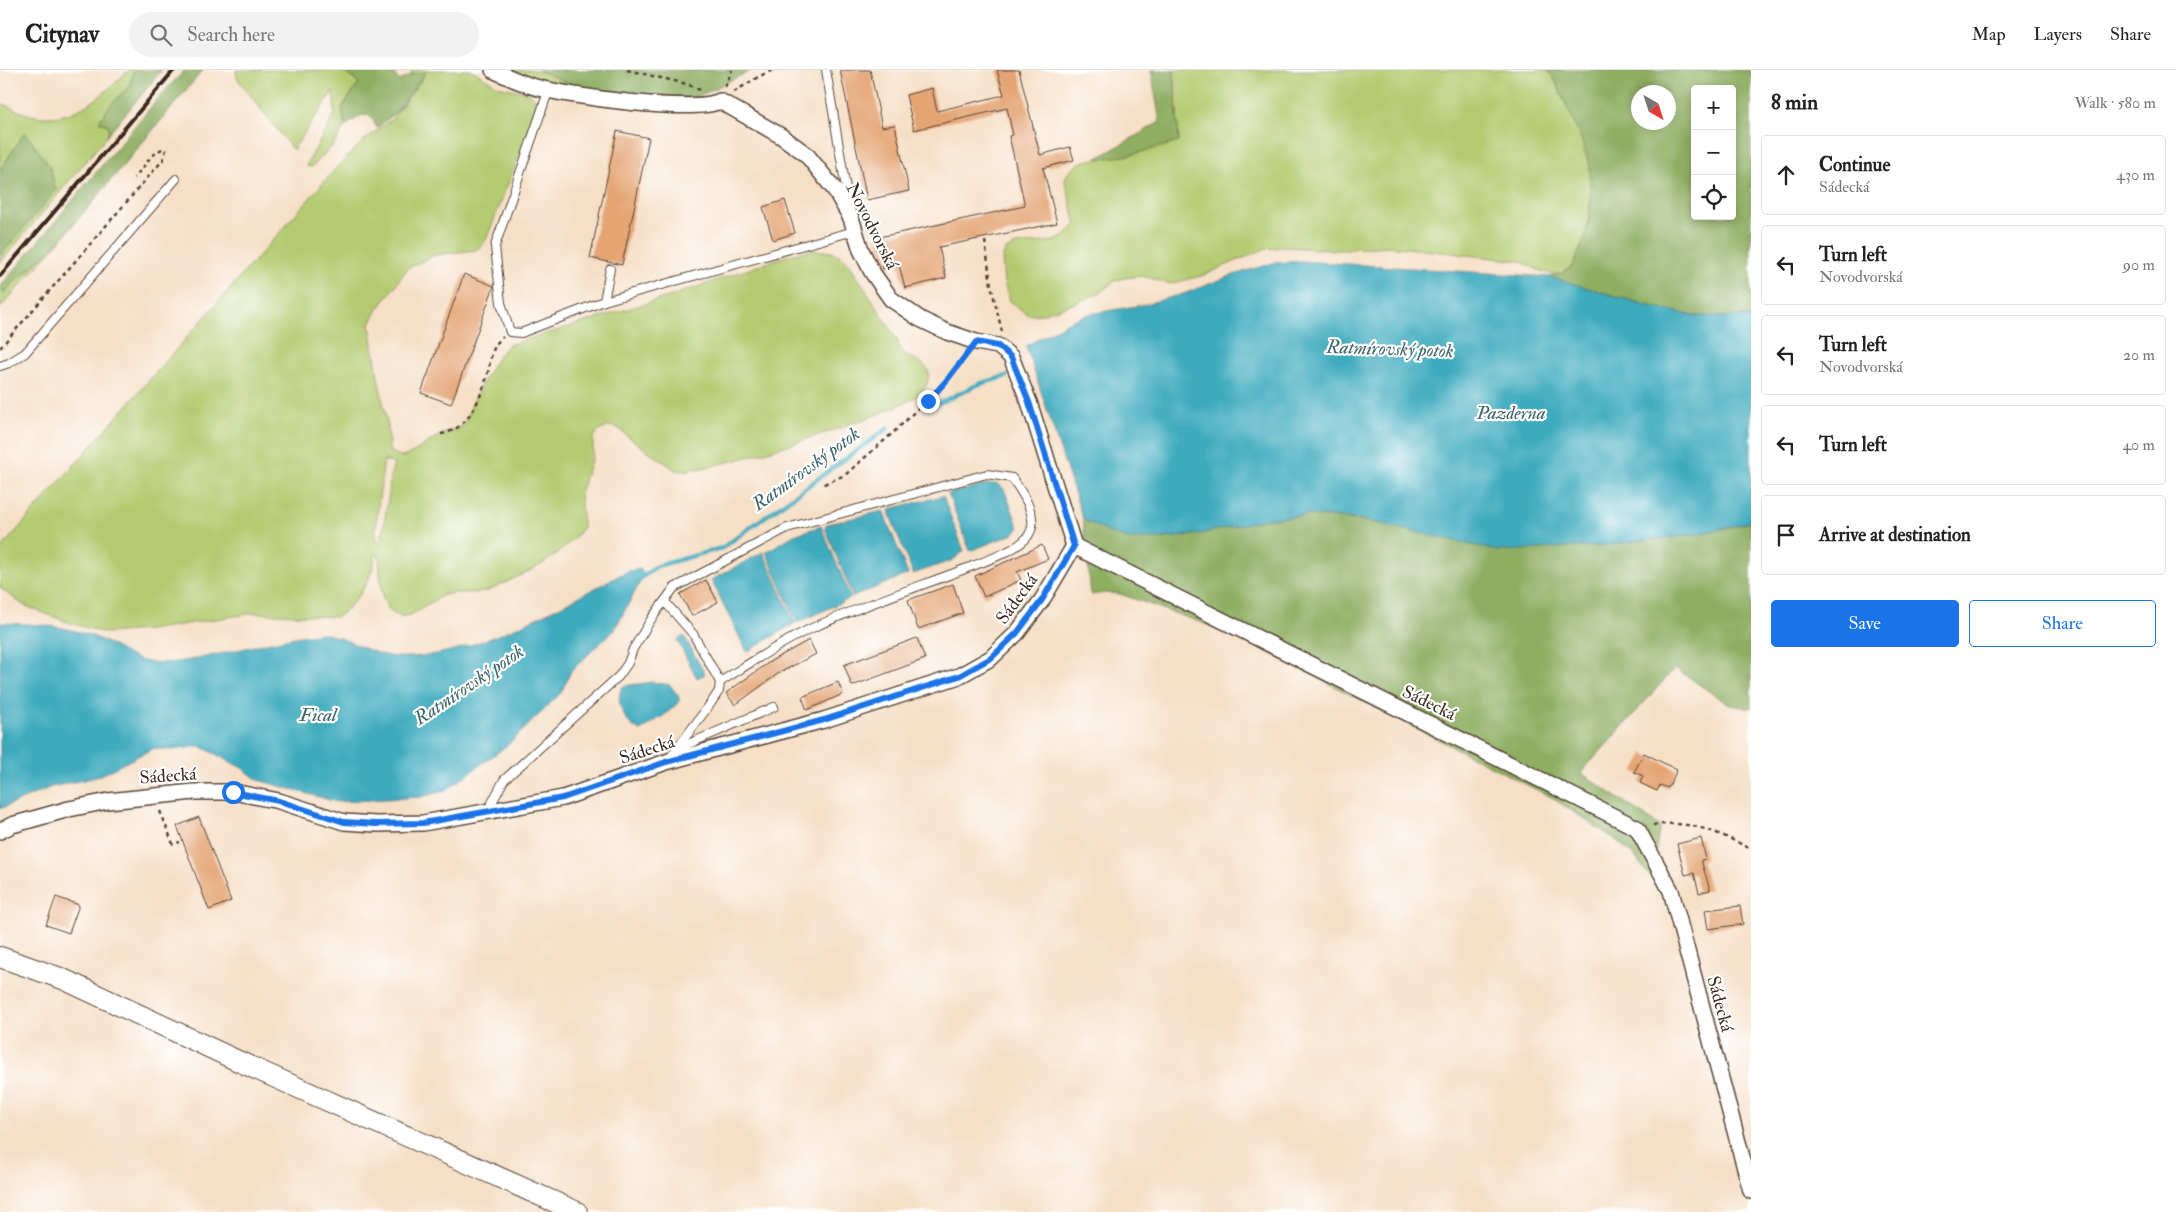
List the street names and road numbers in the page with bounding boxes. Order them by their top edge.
street label: Novodvorská [840,179,904,274]
street label: Sádecká [991,569,1043,629]
street label: Sádecká [1398,680,1460,726]
street label: Sádecká [616,730,678,770]
street label: Sádecká [139,763,198,789]
street label: Sádecká [1702,974,1739,1035]

